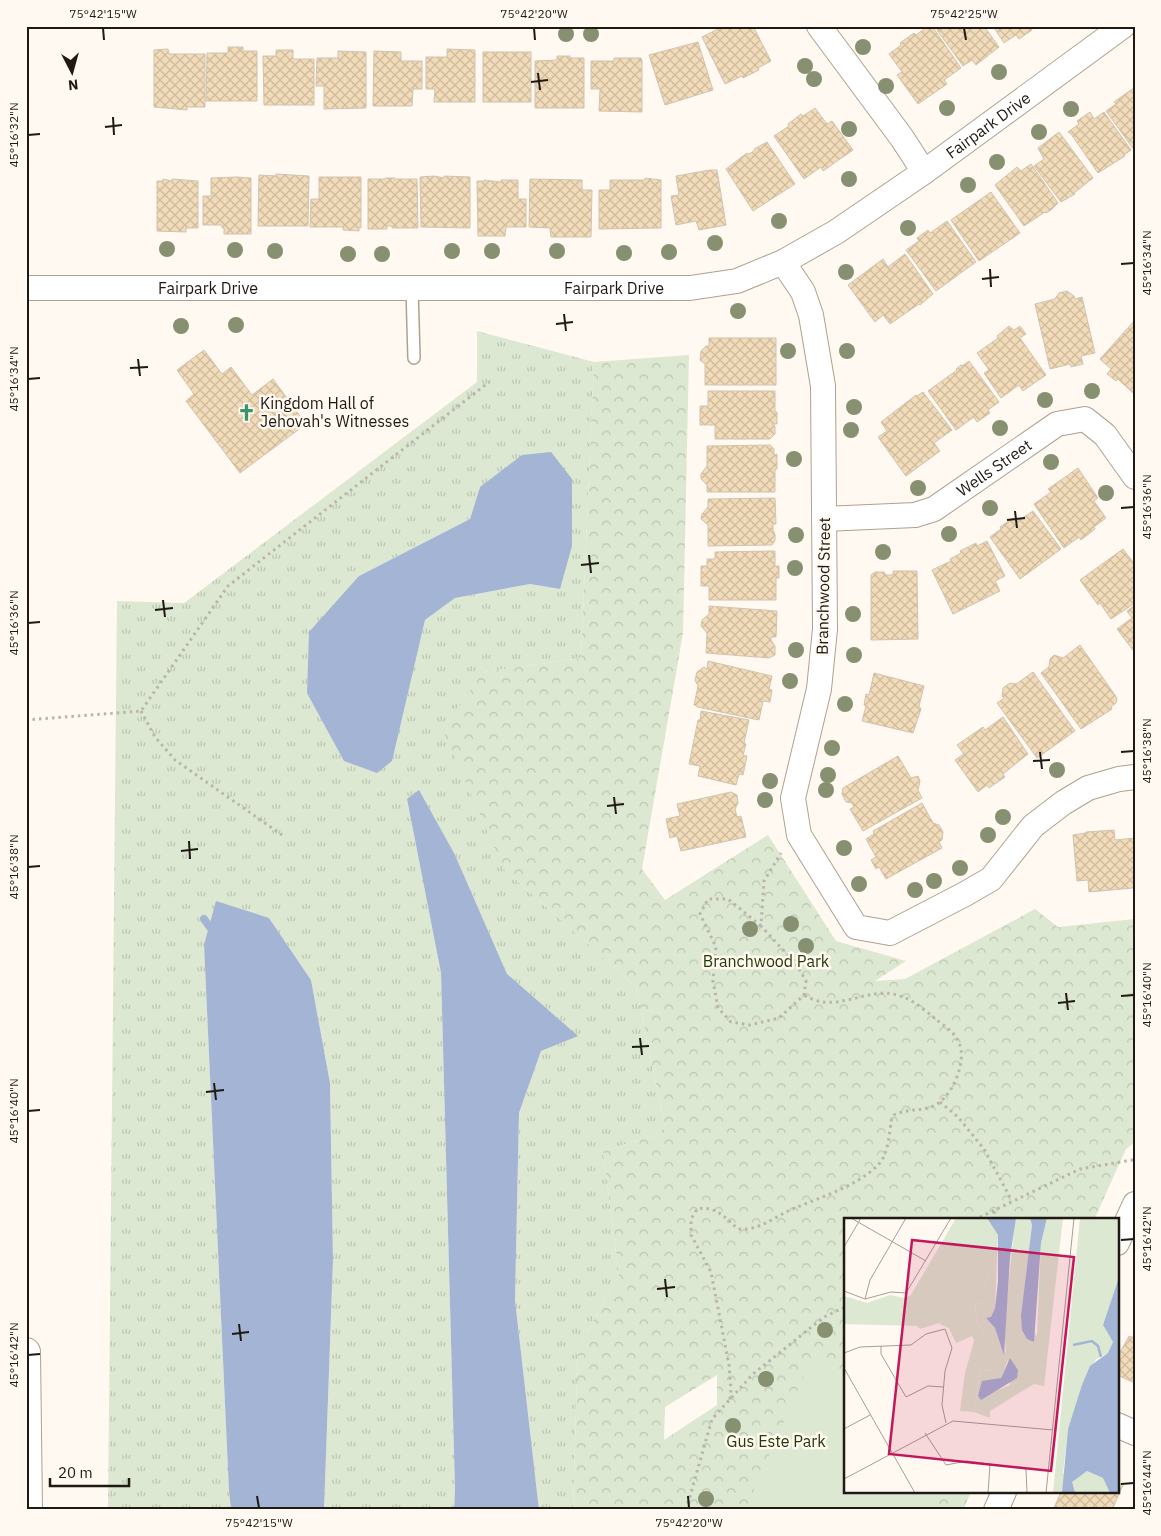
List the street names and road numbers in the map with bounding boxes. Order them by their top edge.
street label: Fairpark Drive [942,87,1034,163]
street label: Fairpark Drive [158,278,258,298]
street label: Fairpark Drive [564,278,664,298]
street label: Wells Street [953,435,1036,500]
street label: Branchwood Street [812,517,834,655]

